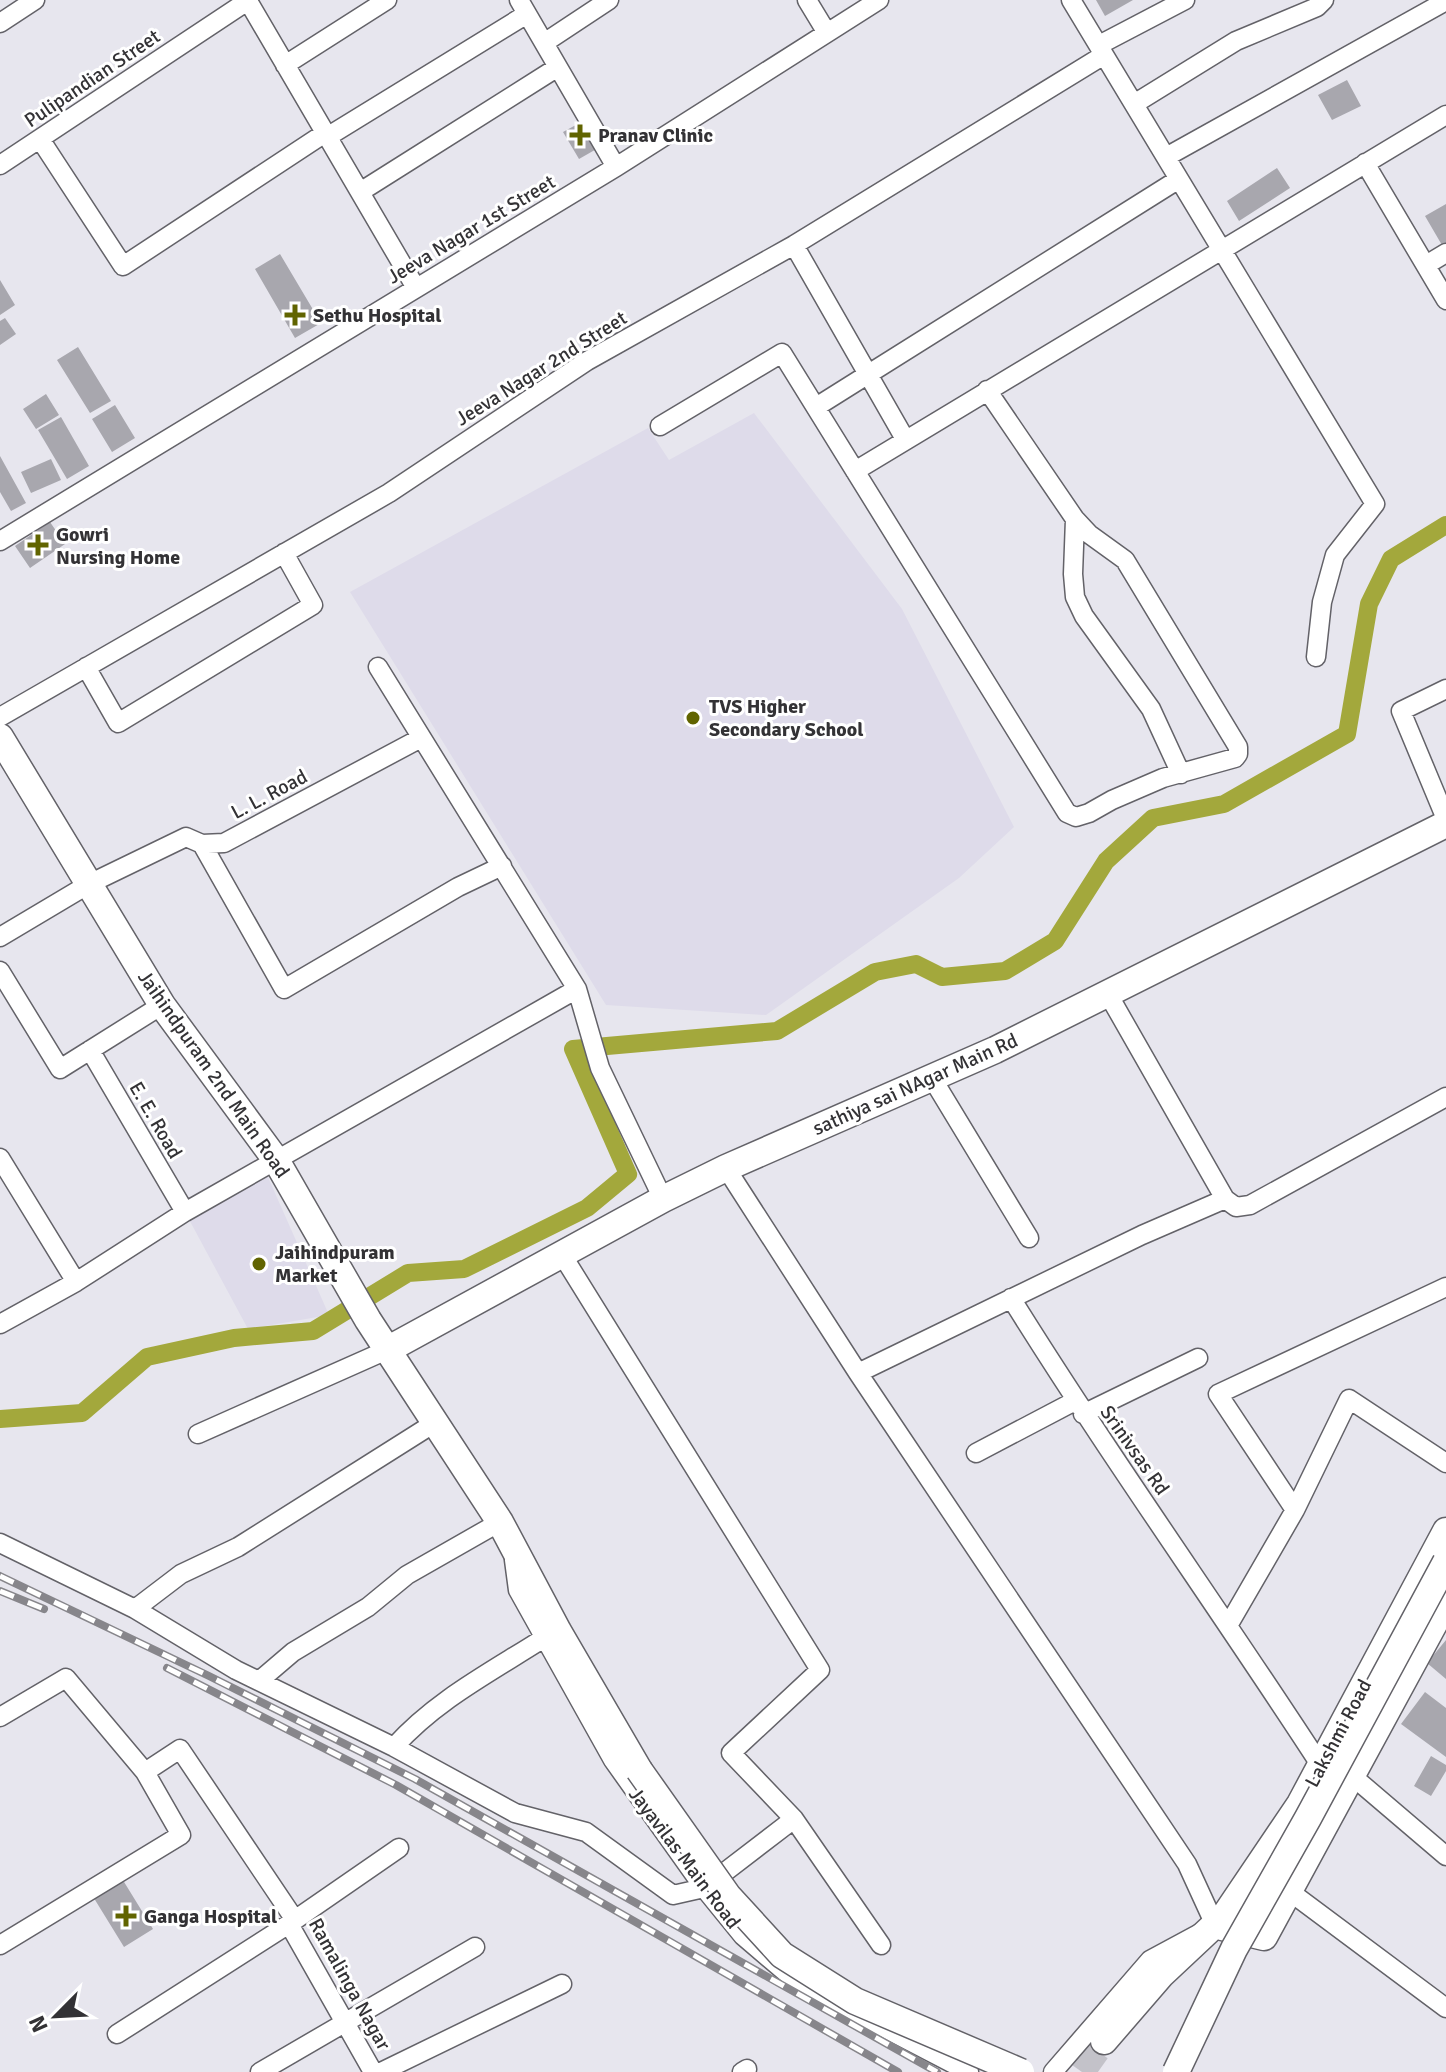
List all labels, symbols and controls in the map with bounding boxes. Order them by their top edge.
street label: Pulipandian Street [20,24,165,133]
place label: Pranav Clinic [598,123,713,148]
marker: Pranav Clinic [569,124,591,146]
street label: Jeeva Nagar 1st Street [383,169,560,289]
place label: Sethu Hospital [313,303,441,328]
marker: Sethu Hospital [284,304,306,326]
street label: Jeeva Nagar 2nd Street [451,306,632,431]
place label: Gowri Nursing Home [56,522,180,570]
marker: Gowri Nursing Home [27,534,49,556]
place label: TVS Higher Secondary School [709,694,863,742]
marker: TVS Higher Secondary School [684,709,702,727]
street label: L. L. Road [227,764,312,825]
street label: Jaihindpuram 2nd Main Road [132,966,295,1183]
street label: sathiya sai NAgar Main Rd [809,1028,1022,1141]
street label: E. E. Road [124,1077,188,1163]
place label: Jaihindpuram Market [275,1240,395,1288]
marker: Jaihindpuram Market [250,1255,268,1273]
street label: Srinivsas Rd [1095,1401,1175,1500]
street label: Lakshmi Road [1300,1675,1377,1791]
street label: Jayavilas Main Road [623,1783,746,1934]
place label: Ganga Hospital [144,1904,277,1929]
marker: Ganga Hospital [115,1905,137,1927]
street label: Ramalinga Nagar [303,1914,396,2055]
north arrow [16,1976,96,2056]
text: N [23,2011,54,2036]

